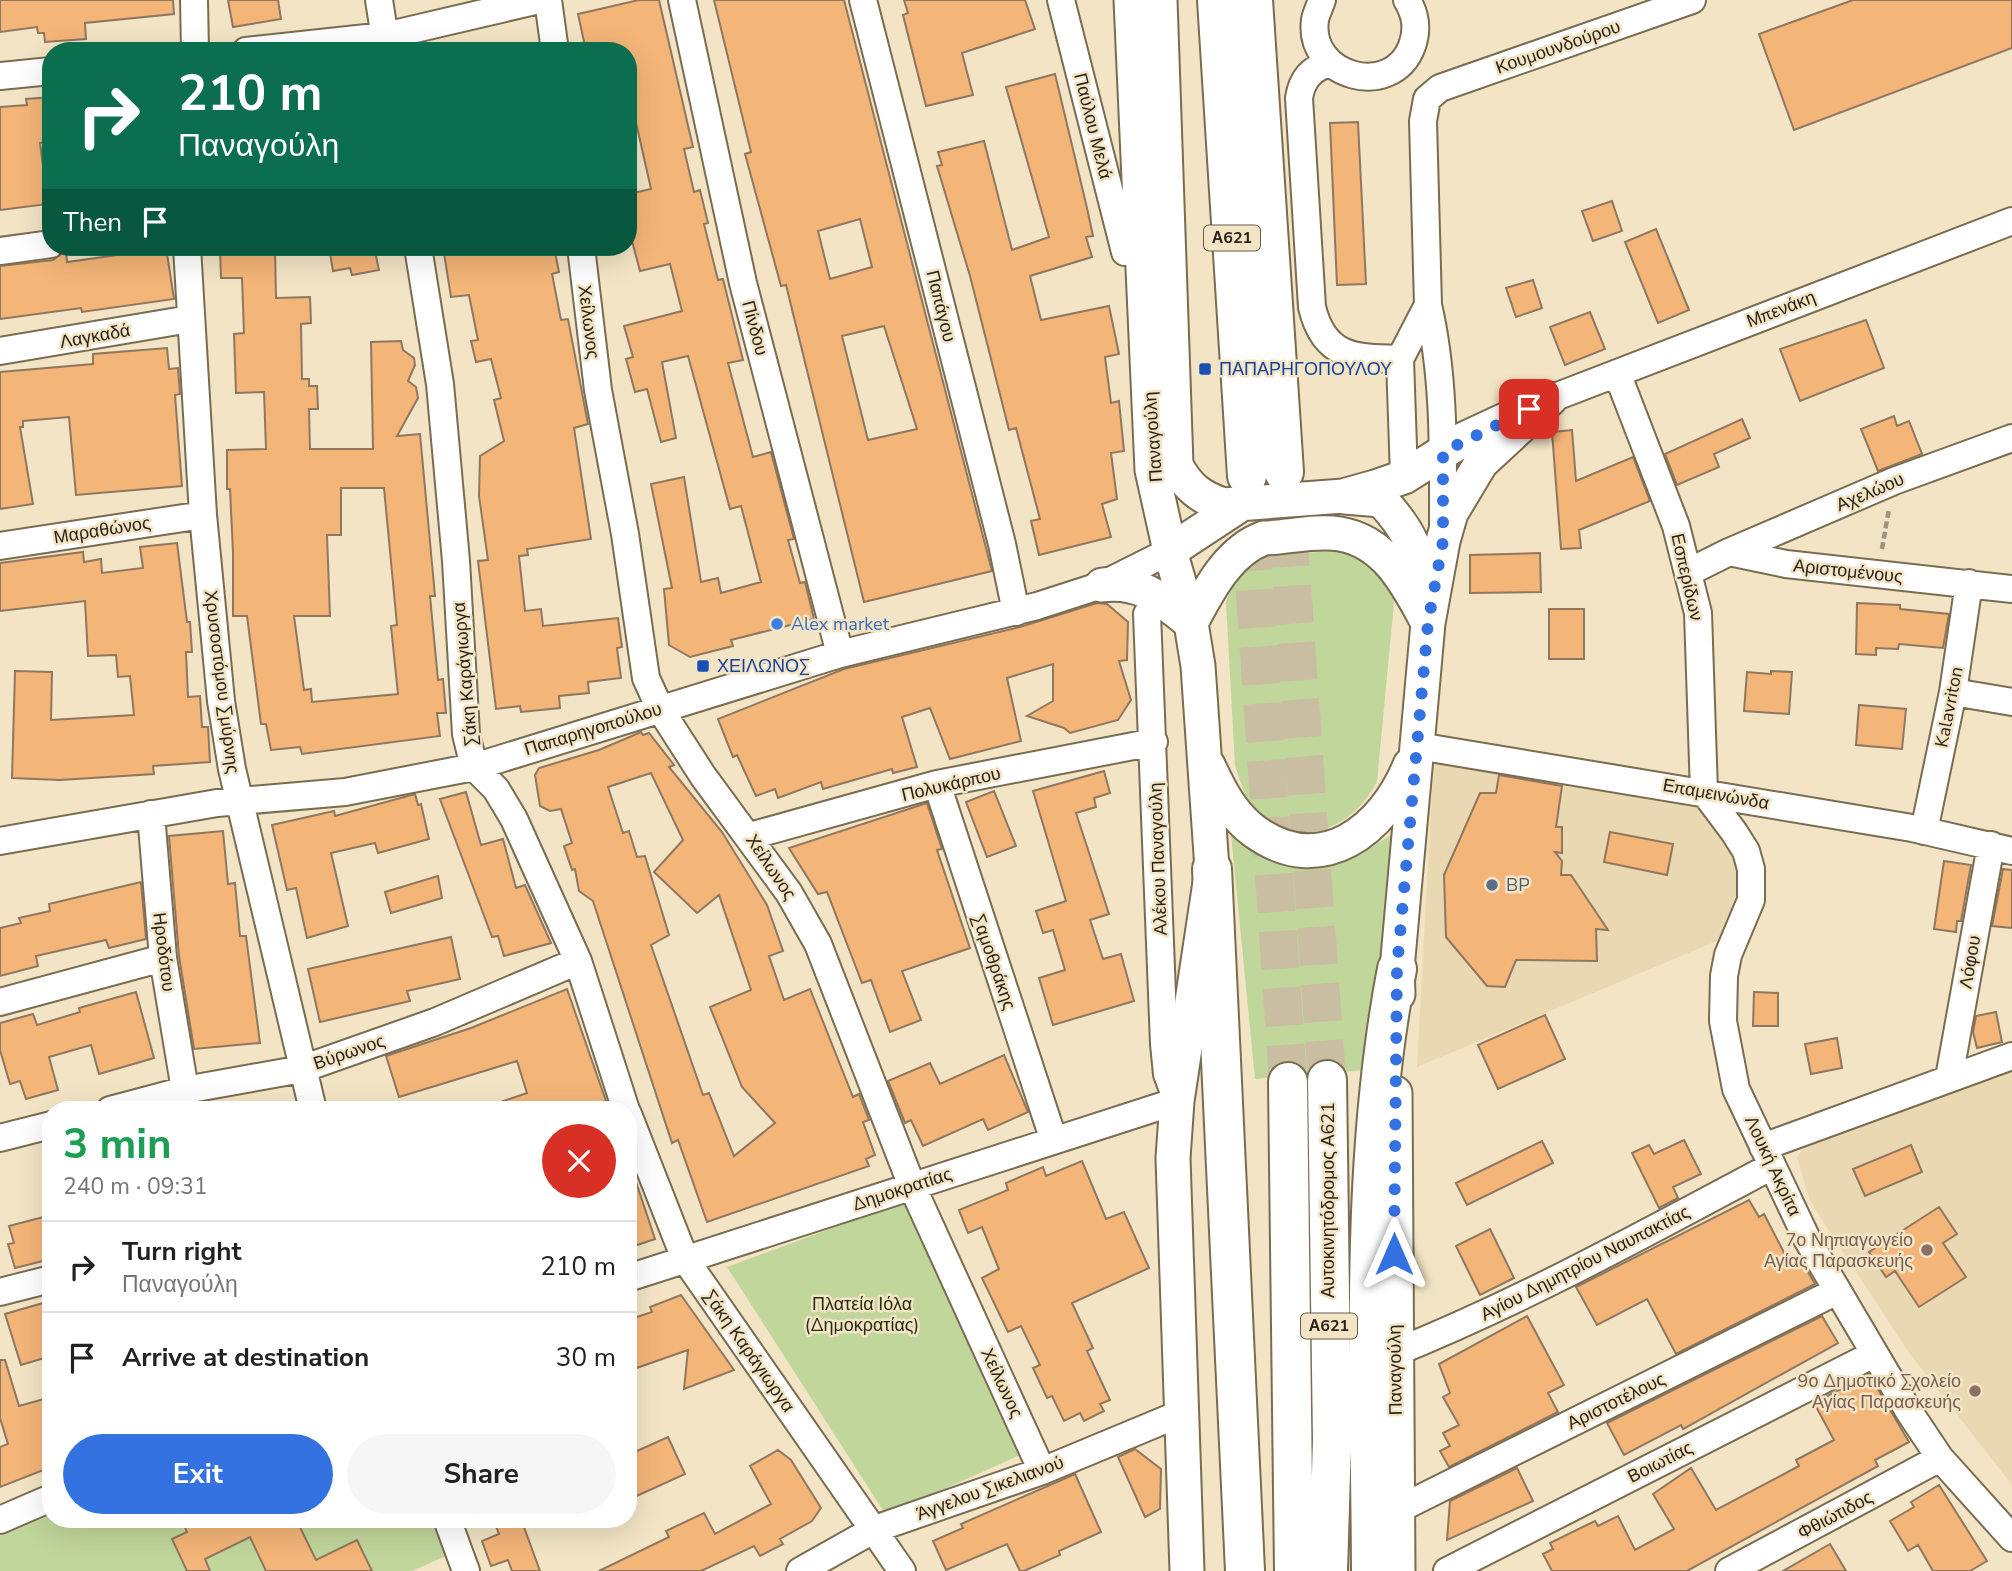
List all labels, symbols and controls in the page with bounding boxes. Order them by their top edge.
street label: Κουμουνδούρου [1492,14,1624,80]
text: 210 m [178,60,322,127]
icon: right [63,70,154,161]
street label: Παύλου Μελά [1068,70,1118,182]
text: Παναγούλη [178,124,339,167]
icon: arrive [136,203,174,241]
text: Then [63,205,122,240]
road number: Α621 [1204,226,1260,250]
street label: Παπάγου [920,268,962,344]
street label: Χείλωνος [573,284,605,361]
street label: Μπενάκη [1743,285,1819,333]
street label: Πίνδου [736,298,774,358]
street label: Λαγκαδά [58,318,132,354]
place label: ΠΑΠΑΡΗΓΟΠΟΥΛΟΥ [1219,357,1392,381]
marker: ΠΑΠΑΡΗΓΟΠΟΥΛΟΥ [1197,361,1213,377]
pin [1499,379,1559,439]
icon: arrive [1510,390,1548,428]
street label: Παναγούλη [1138,391,1168,483]
street label: Αχελώου [1832,467,1908,517]
street label: Μαραθώνος [52,510,152,550]
street label: Εσπερίδων [1665,531,1709,623]
street label: Αριστομένους [1792,553,1904,589]
street label: Χρυσοστόμου Σμύρνης [199,589,245,775]
street label: Σάκη Καράγιωργα [447,601,483,747]
place label: Alex market [791,612,890,636]
marker: Alex market [769,616,785,632]
place label: ΧΕΙΛΩΝΟΣ [717,654,810,678]
marker: ΧΕΙΛΩΝΟΣ [695,658,711,674]
street label: Kalavriton [1929,665,1969,749]
street label: Παπαρηγοπούλου [521,697,665,761]
street label: Πολυκάρπου [899,761,1003,807]
street label: Επαμεινώνδα [1661,773,1771,815]
street label: Αλέκου Παναγούλη [1143,782,1173,936]
street label: Χείλωνος [740,829,802,905]
place label: BP [1506,873,1530,897]
marker: BP [1484,877,1500,893]
street label: Ηροδότου [147,911,181,993]
street label: Σαμοθράκης [966,911,1022,1013]
street label: Λόφου [1954,934,1986,990]
street label: Βύρωνος [310,1029,388,1075]
street label: Αυτοκινητόδρομος Α621 [1316,1102,1340,1298]
street label: Λουκή Ακρίτα [1739,1112,1807,1220]
text: 3 min [63,1116,172,1173]
button: close [542,1124,616,1198]
street label: Δημοκρατίας [849,1162,955,1216]
text: 240 m · 09:31 [63,1171,208,1202]
street label: Αγίου Δημητρίου Ναυπακτίας [1476,1200,1694,1326]
position arrow [1357,1217,1431,1291]
place label: 7ο Νηπιαγωγείο Αγίας Παρασκευής [1764,1228,1913,1273]
text: Turn right [122,1234,241,1269]
marker: 7ο Νηπιαγωγείο Αγίας Παρασκευής [1919,1242,1935,1258]
icon: right [63,1248,101,1286]
text: 210 m [540,1249,616,1284]
text: Παναγούλη [122,1269,238,1300]
street label: Σάκη Καράγιωργα [698,1285,800,1417]
park label: Πλατεία Ιόλα (Δημοκρατίας) [805,1292,919,1337]
road number: Α621 [1301,1314,1357,1338]
street label: Παναγούλη [1382,1324,1408,1416]
icon: arrive [63,1339,101,1377]
text: Arrive at destination [122,1340,369,1375]
text: 30 m [556,1340,616,1375]
street label: Χείλωνος [975,1344,1029,1422]
street label: Αριστοτέλους [1563,1367,1669,1435]
place label: 9ο Δημοτικό Σχολείο Αγίας Παρασκευής [1798,1369,1961,1414]
marker: 9ο Δημοτικό Σχολείο Αγίας Παρασκευής [1967,1383,1983,1399]
button: Exit [63,1434,333,1514]
button: Share [347,1434,616,1514]
street label: Βοιωτίας [1623,1435,1697,1489]
street label: Άγγελου Σικελιανού [913,1450,1067,1526]
street label: Φθιώτιδος [1793,1485,1877,1545]

